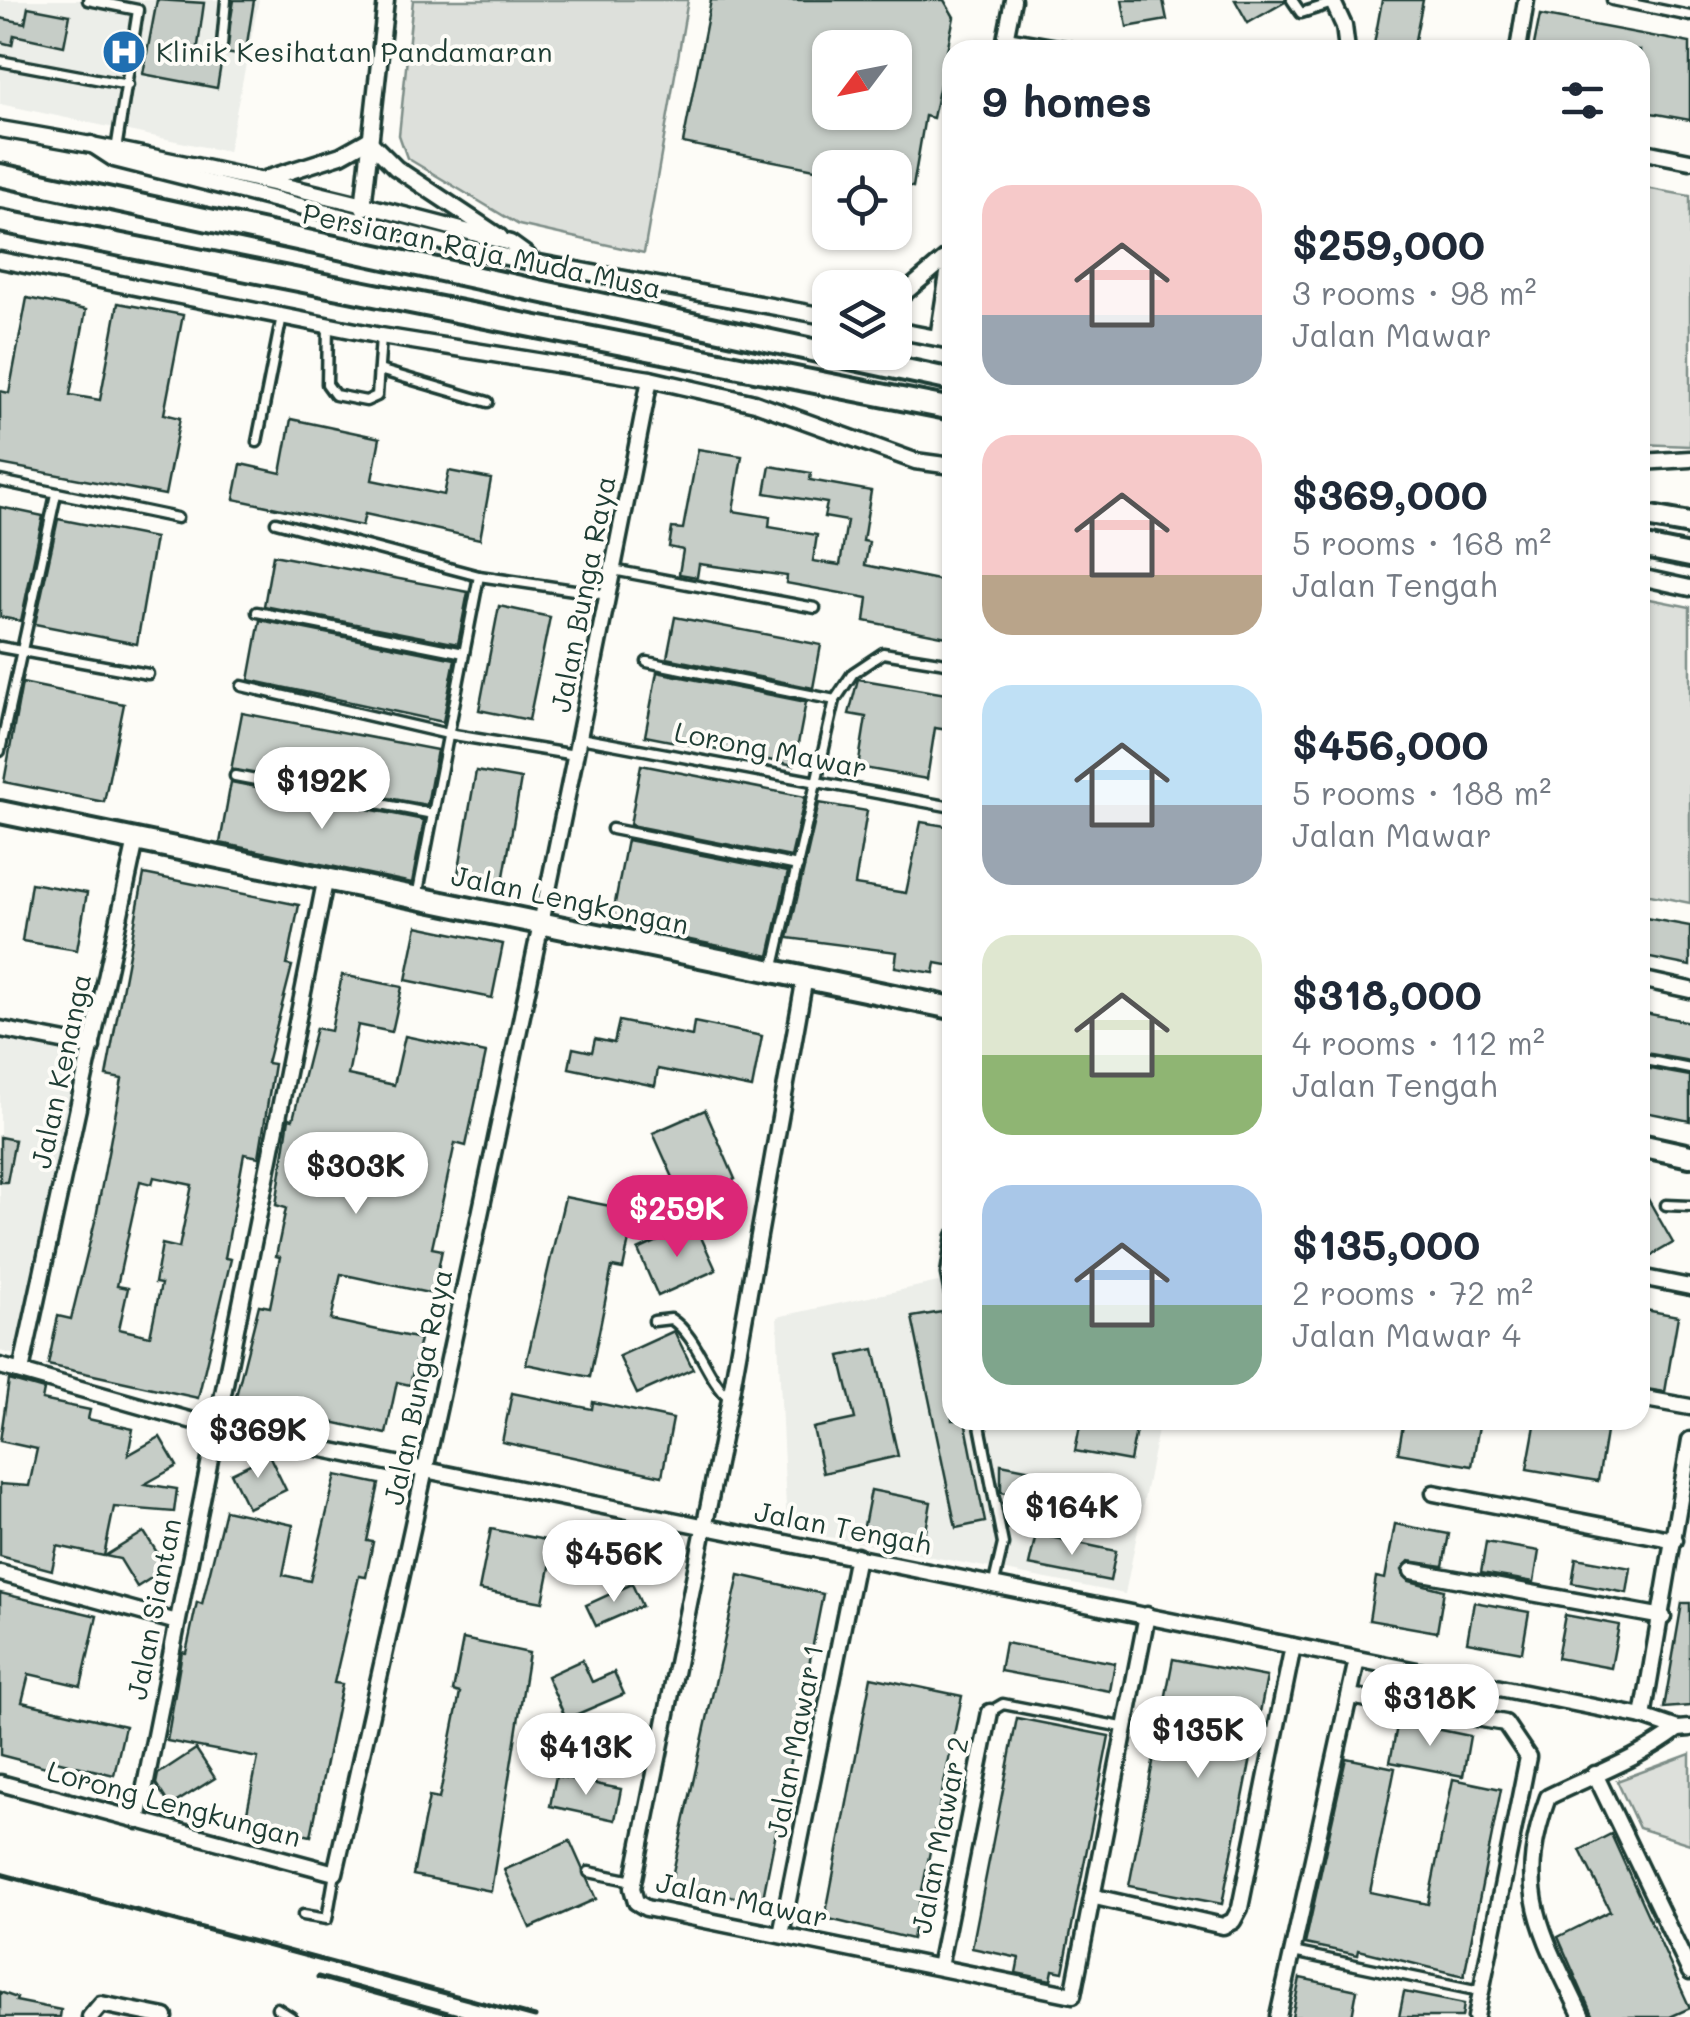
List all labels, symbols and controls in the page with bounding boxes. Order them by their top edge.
hospital icon: Klinik Kesihatan Pandamaran [101,29,147,75]
north arrow [812,30,912,130]
map controls [812,30,912,370]
place label: Klinik Kesihatan Pandamaran [156,33,553,69]
text: 9 homes [982,73,1152,128]
icon: filters [1555,73,1610,128]
button: locate [812,150,912,250]
street label: Persiaran Raja Muda Musa [300,194,665,306]
text: $259,000 [1292,216,1485,271]
icon: home [1062,225,1182,345]
button: layers [812,270,912,370]
text: 3 rooms · 98 m² [1292,271,1537,313]
text: Jalan Mawar [1292,313,1492,355]
text: $369,000 [1292,466,1488,521]
street label: Jalan Bunga Raya [541,473,623,715]
icon: home [1062,475,1182,595]
text: 5 rooms · 168 m² [1292,521,1551,563]
text: Jalan Tengah [1292,563,1497,605]
street label: Lorong Mawar [672,713,871,785]
text: $456,000 [1292,716,1488,771]
icon: home [1062,725,1182,845]
pin: $192K [252,747,392,832]
text: $192K [276,758,368,800]
text: 5 rooms · 188 m² [1292,771,1551,813]
text: Jalan Mawar [1292,813,1492,855]
street label: Jalan Lengkongan [448,856,692,942]
text: $318,000 [1292,966,1482,1021]
street label: Jalan Kenanga [22,970,98,1171]
icon: home [1062,975,1182,1095]
text: 4 rooms · 112 m² [1292,1021,1545,1063]
text: Jalan Tengah [1292,1063,1497,1105]
pin: $303K [286,1132,426,1217]
text: $303K [306,1143,406,1185]
pin: $259K [607,1175,747,1260]
text: $259K [629,1186,725,1228]
text: $135,000 [1292,1216,1480,1271]
icon: home [1062,1225,1182,1345]
street label: Jalan Bunga Raya [374,1266,460,1508]
text: 2 rooms · 72 m² [1292,1271,1533,1313]
text: Jalan Mawar 4 [1292,1313,1521,1355]
pin: $369K [188,1396,328,1481]
text: $369K [209,1407,307,1449]
pin: $164K [1002,1473,1142,1558]
text: $164K [1025,1484,1119,1526]
street label: Jalan Tengah [752,1492,935,1562]
street label: Jalan Siantan [118,1515,188,1703]
pin: $456K [544,1520,684,1605]
text: $456K [564,1531,664,1573]
street label: Jalan Mawar 1 [758,1641,830,1841]
pin: $318K [1360,1664,1500,1749]
text: $318K [1383,1675,1477,1717]
pin: $135K [1128,1696,1268,1781]
text: $135K [1152,1707,1244,1749]
pin: $413K [516,1713,656,1798]
text: $413K [539,1724,633,1766]
street label: Jalan Mawar 2 [902,1734,976,1936]
street label: Lorong Lengkungan [43,1752,305,1854]
street label: Jalan Mawar [653,1863,831,1935]

